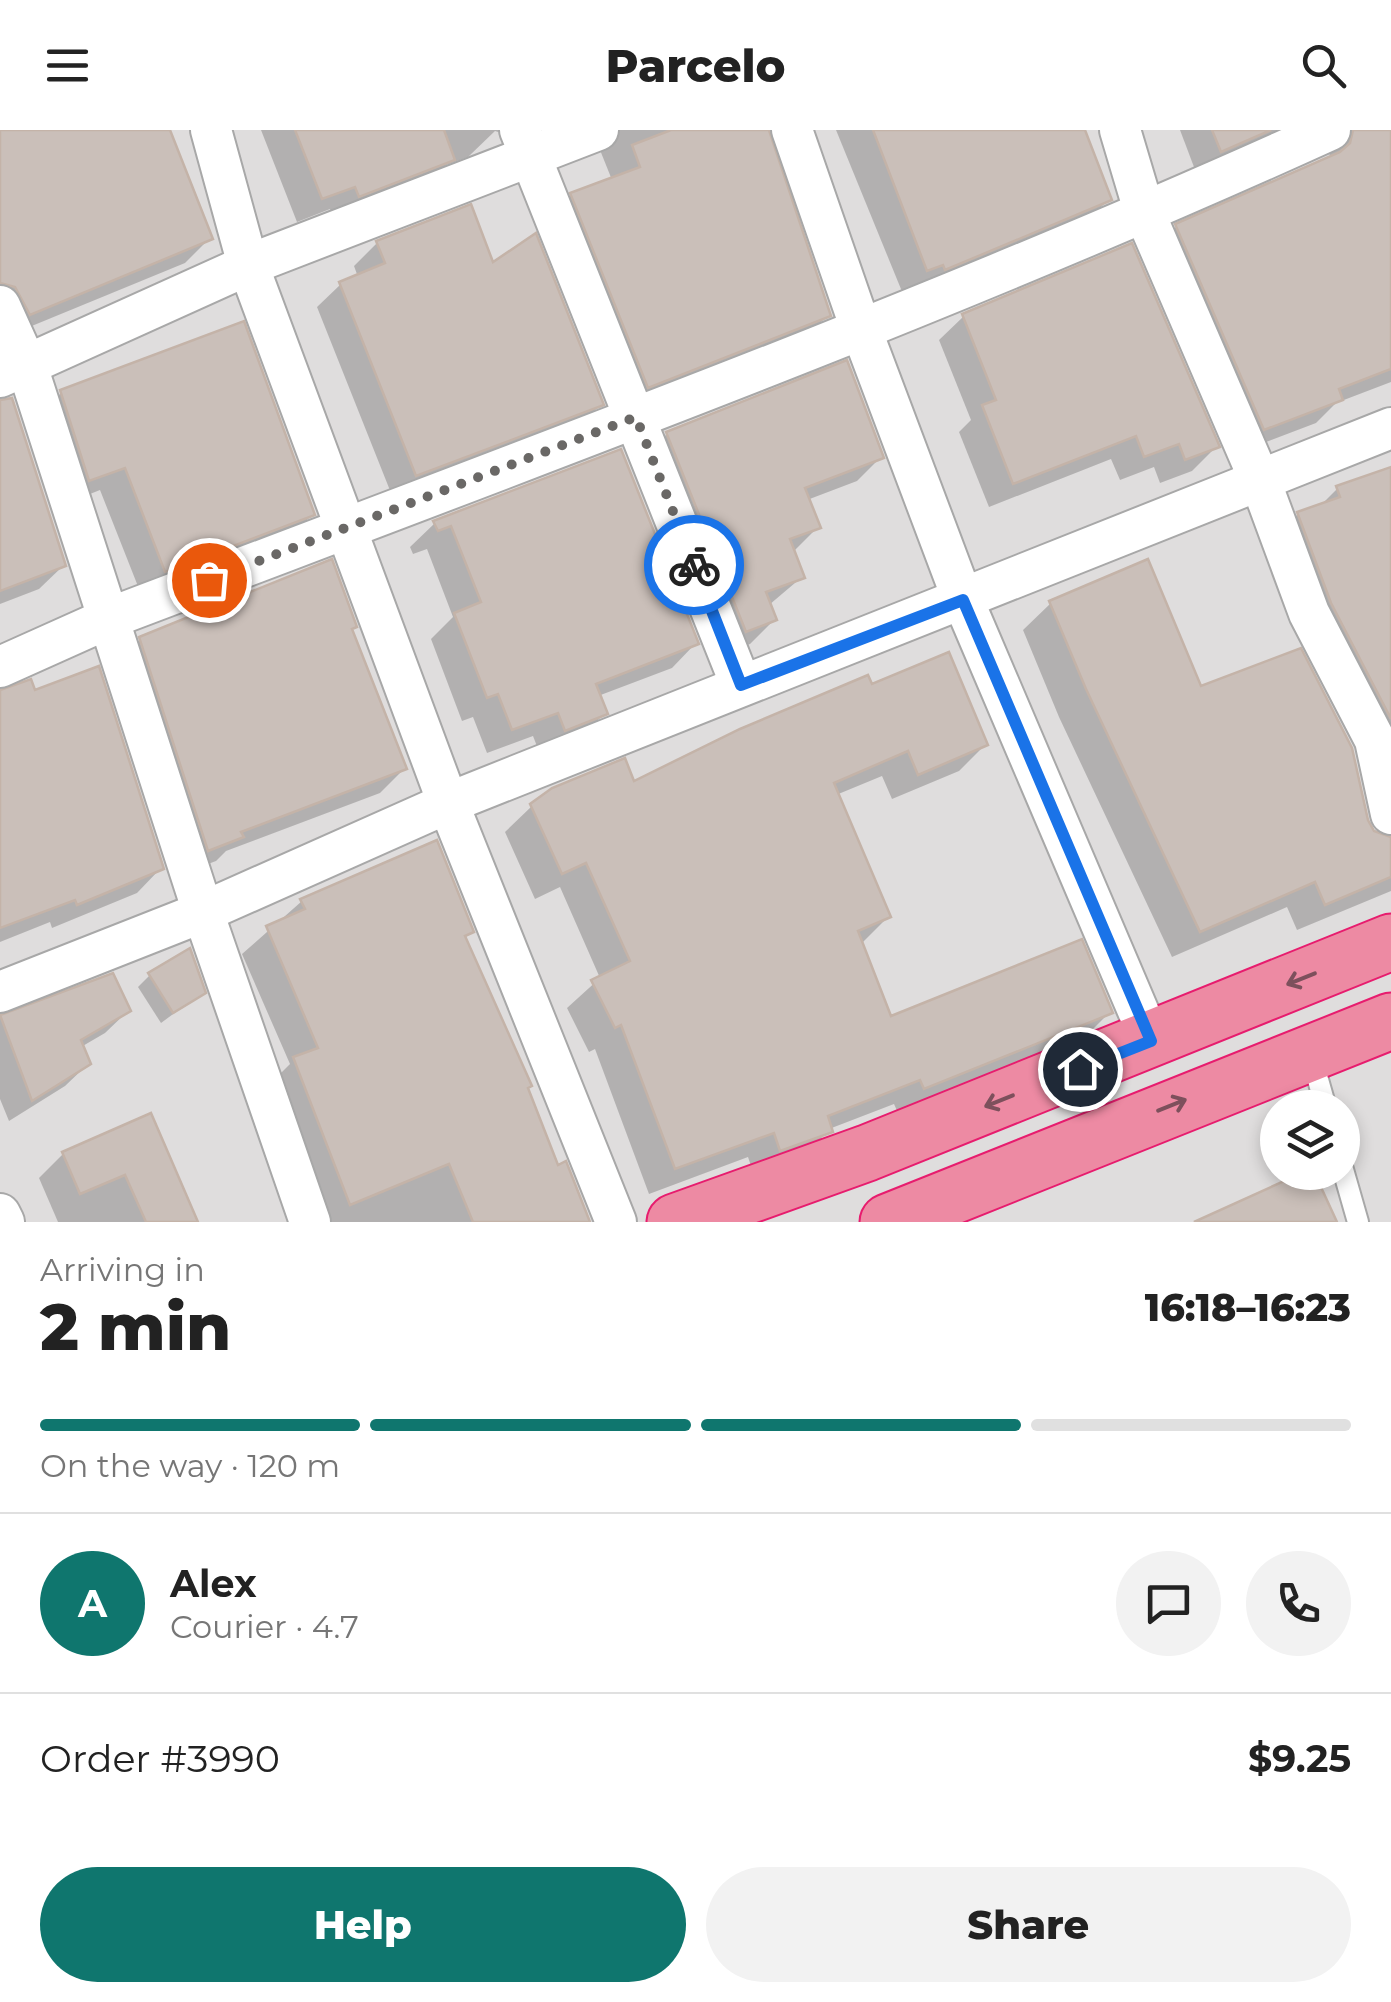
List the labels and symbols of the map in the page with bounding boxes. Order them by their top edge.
courier [644,515,744,615]
pin [167,538,252,623]
one-way arrow [1286,972,1317,990]
pin [1038,1027,1123,1112]
one-way arrow [985,1094,1015,1112]
one-way arrow [1156,1095,1187,1113]

